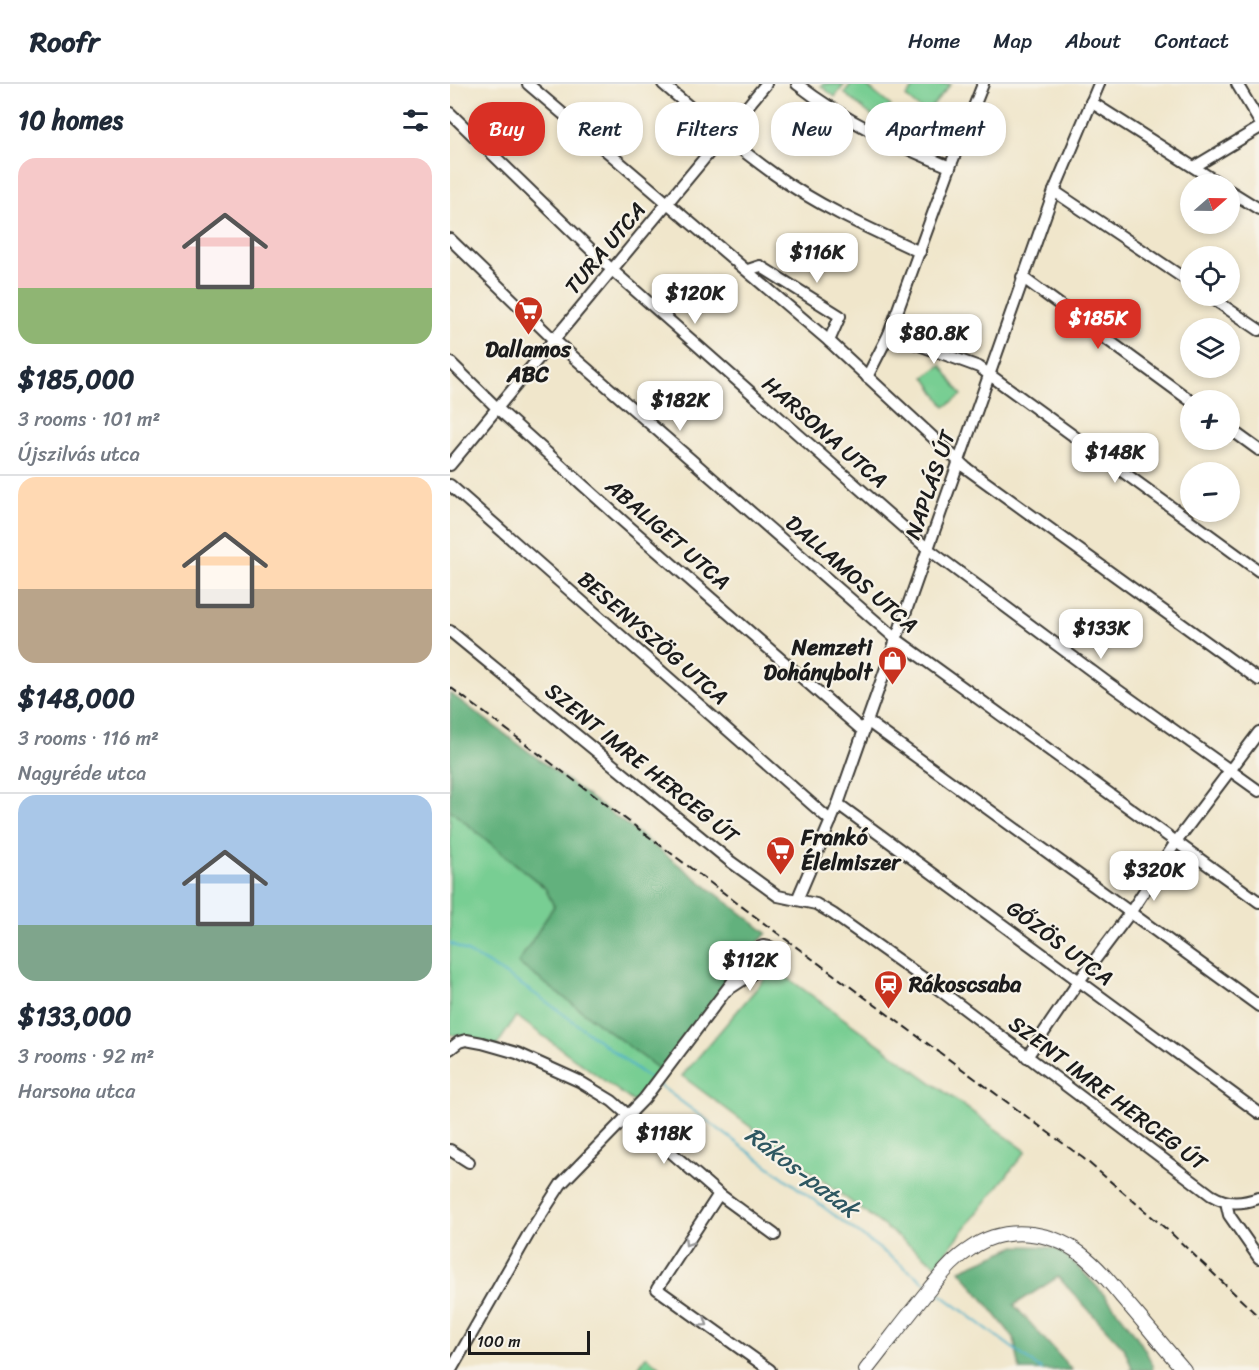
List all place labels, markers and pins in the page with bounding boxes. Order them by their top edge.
pin: $116K [775,233,859,284]
pin: $120K [653,274,737,325]
supermarket icon: Dallamos ABC [512,294,544,336]
pin: $185K [1056,299,1140,350]
pin: $80.8K [885,314,983,365]
place label: Dallamos ABC [485,330,572,394]
pin: $182K [638,381,722,432]
pin: $148K [1073,433,1157,484]
pin: $133K [1059,609,1143,660]
place label: Nemzeti Dohánybolt [764,628,873,692]
shop icon: Nemzeti Dohánybolt [877,644,909,686]
place label: Frankó Élelmiszer [800,818,902,882]
supermarket icon: Frankó Élelmiszer [764,834,796,876]
pin: $320K [1112,851,1196,902]
pin: $112K [708,941,792,992]
place label: Rákoscsaba [908,965,1022,1004]
station icon: Rákoscsaba [872,968,904,1010]
pin: $118K [622,1114,706,1165]

